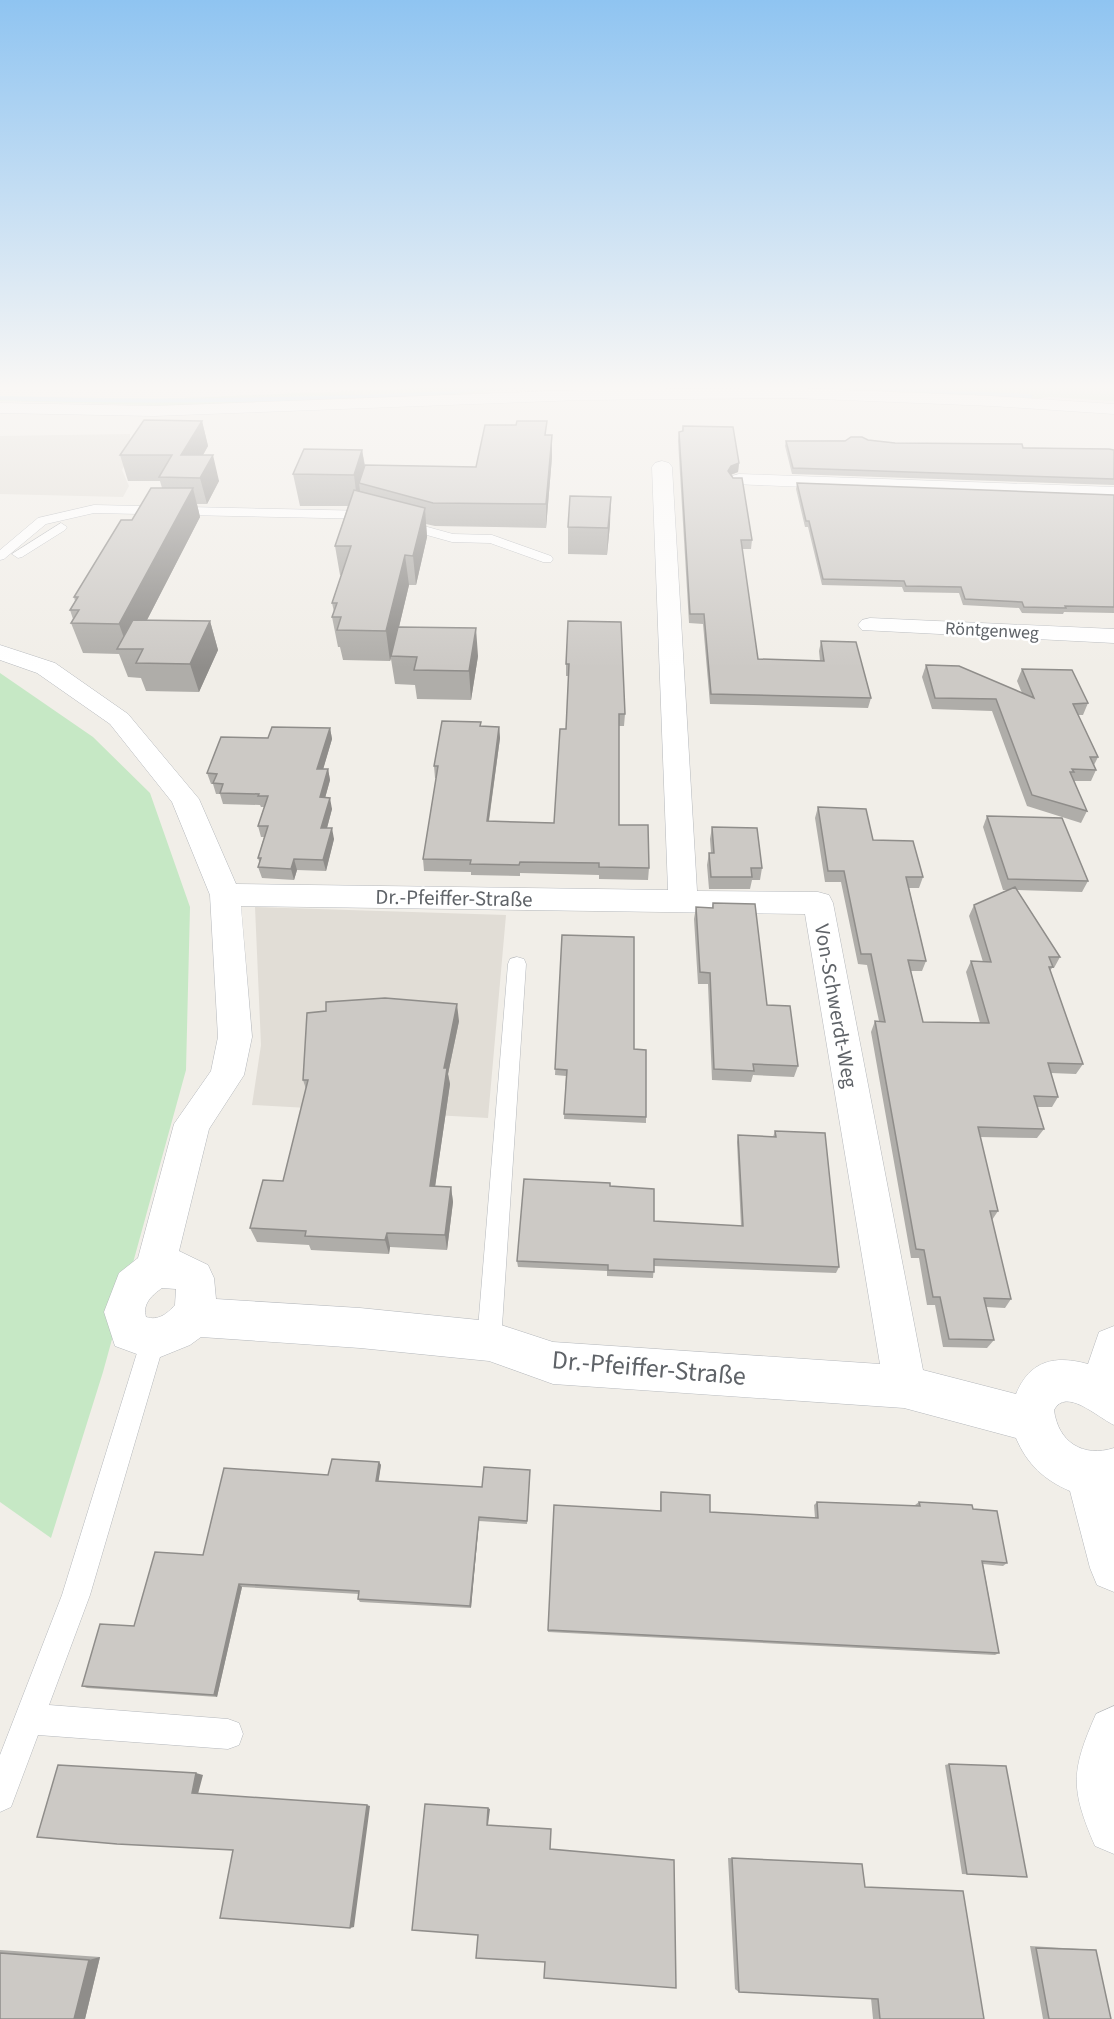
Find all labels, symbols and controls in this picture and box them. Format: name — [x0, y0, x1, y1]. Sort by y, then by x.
street label: Röntgenweg — [944, 616, 1040, 646]
street label: Dr.-Pfeiffer-Straße — [375, 882, 533, 914]
street label: Von-Schwerdt-Weg — [807, 922, 865, 1091]
street label: Dr.-Pfeiffer-Straße — [550, 1341, 748, 1395]

